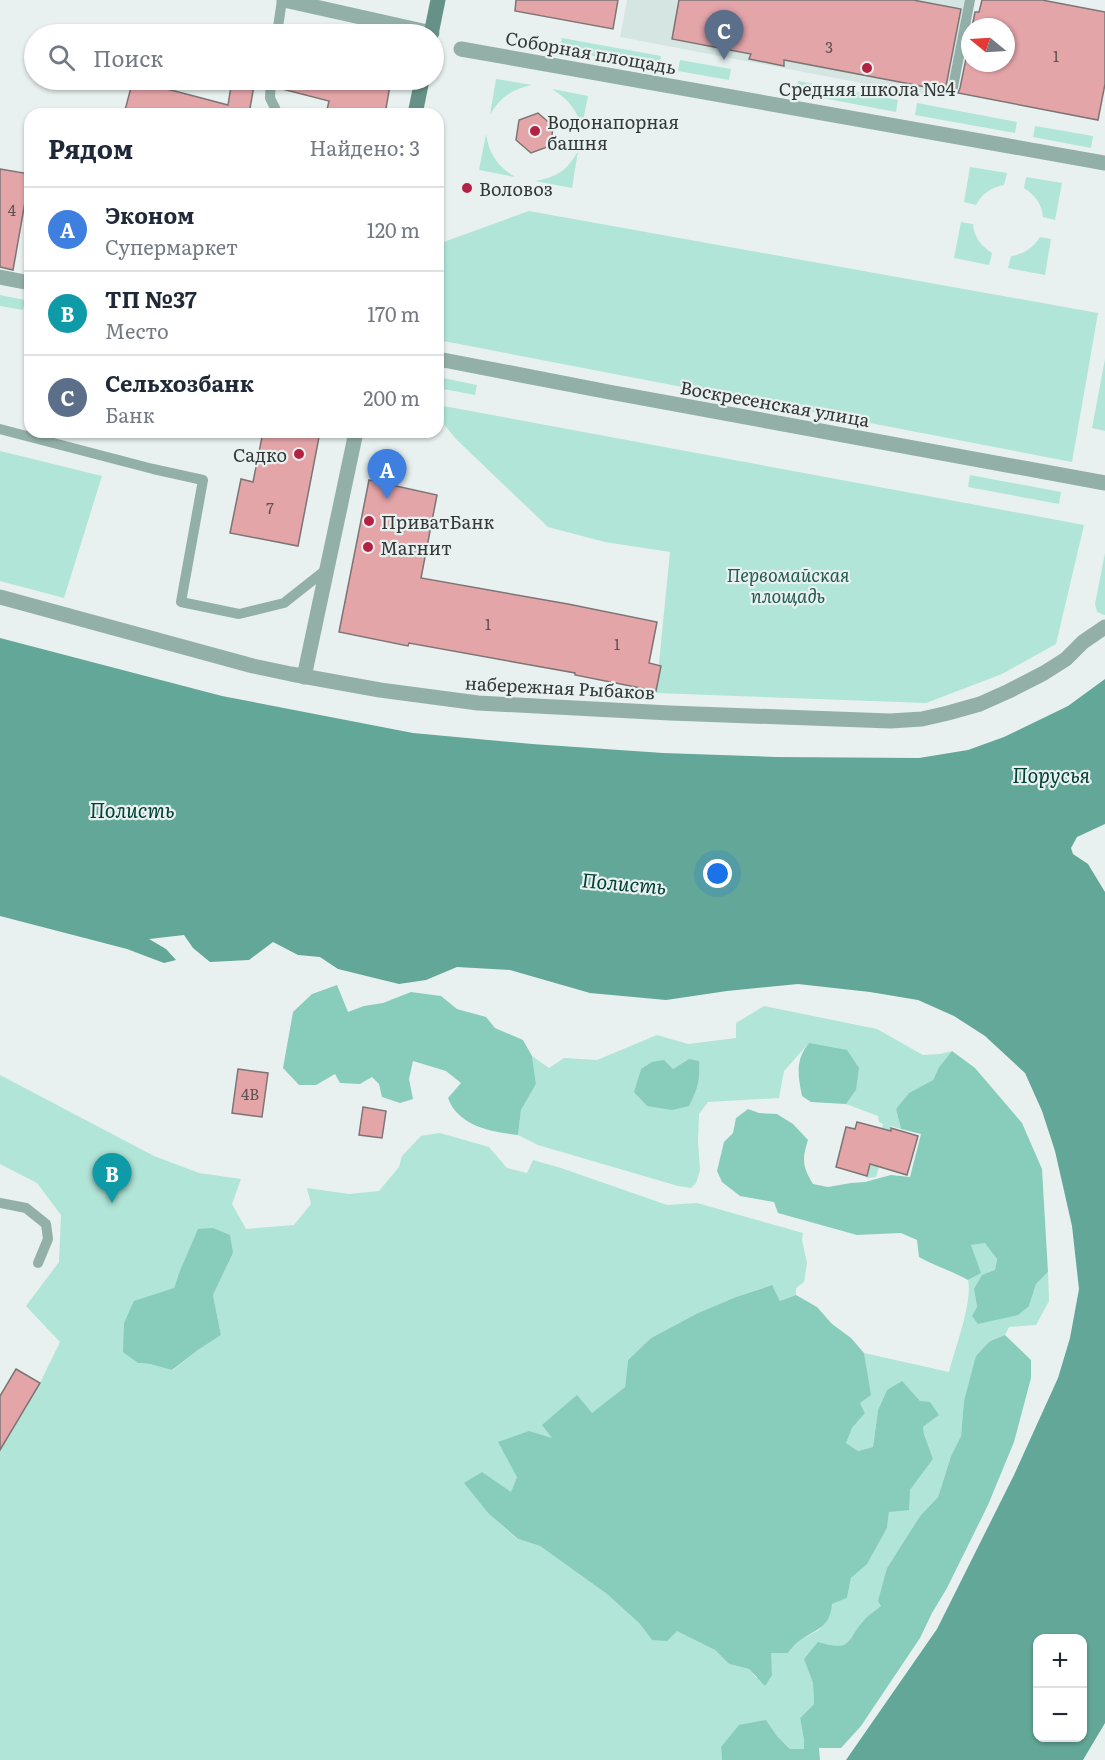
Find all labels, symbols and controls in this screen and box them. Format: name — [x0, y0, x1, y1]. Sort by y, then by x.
pin: C — [704, 10, 744, 60]
north arrow — [961, 18, 1015, 72]
search box — [24, 24, 444, 90]
street label: Соборная площадь — [503, 24, 679, 80]
house number: 3 — [825, 35, 833, 58]
icon: search — [45, 41, 78, 74]
text: Поиск — [93, 41, 163, 74]
house number: 1 — [1053, 44, 1059, 67]
marker: Средняя школа №4 — [860, 61, 874, 75]
place label: Средняя школа №4 — [779, 75, 955, 102]
place label: Водонапорная башня — [547, 108, 679, 156]
marker: Водонапорная башня — [528, 124, 542, 138]
text: Рядом — [48, 128, 133, 167]
text: Найдено: 3 — [310, 132, 420, 162]
place label: Воловоз — [479, 175, 553, 202]
marker: Воловоз — [460, 181, 474, 195]
house number: 4 — [8, 198, 16, 221]
text: Эконом — [105, 198, 194, 231]
text: A — [60, 214, 75, 244]
text: 120 m — [367, 214, 420, 244]
text: Супермаркет — [105, 231, 238, 261]
text: ТП №37 — [105, 282, 197, 315]
text: B — [61, 298, 74, 328]
text: 170 m — [367, 298, 420, 328]
text: Место — [105, 315, 169, 345]
text: Сельхозбанк — [105, 366, 254, 399]
street label: Воскресенская улица — [678, 373, 872, 433]
text: C — [60, 382, 75, 412]
text: 200 m — [363, 382, 420, 412]
text: Банк — [105, 399, 155, 429]
place label: Садко — [233, 441, 287, 468]
marker: Садко — [292, 447, 306, 461]
pin: A — [368, 450, 406, 499]
house number: 7 — [266, 496, 274, 519]
place label: ПриватБанк — [381, 508, 494, 535]
marker: ПриватБанк — [362, 514, 376, 528]
place label: Магнит — [380, 534, 452, 561]
marker: Магнит — [361, 540, 375, 554]
park label: Первомайская площадь — [727, 561, 850, 609]
house number: 1 — [485, 612, 491, 635]
house number: 1 — [614, 632, 620, 655]
street label: набережная Рыбаков — [464, 669, 656, 705]
water label: Порусья — [1012, 759, 1090, 789]
water label: Полисть — [90, 794, 174, 824]
your location — [703, 859, 732, 888]
water label: Полисть — [580, 863, 668, 901]
house number: 4В — [241, 1082, 259, 1105]
pin: B — [92, 1154, 132, 1203]
map controls — [1033, 1634, 1087, 1742]
button: + — [1033, 1634, 1087, 1688]
button: − — [1033, 1688, 1087, 1742]

